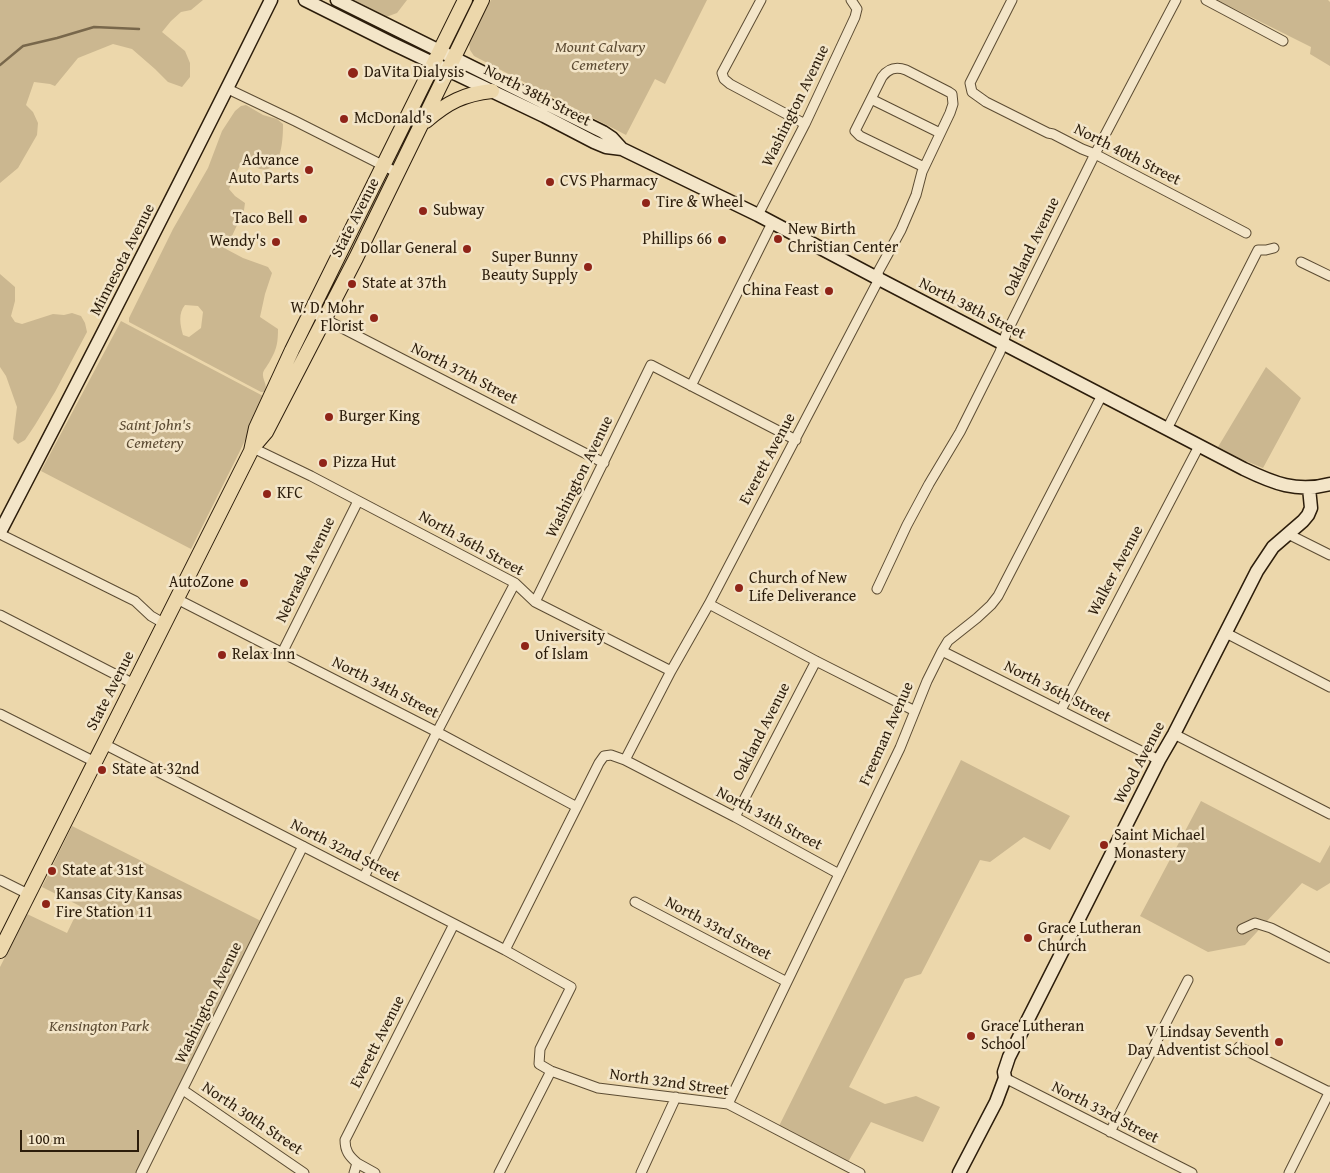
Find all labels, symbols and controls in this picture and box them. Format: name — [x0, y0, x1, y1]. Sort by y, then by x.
park label: Mount Calvary Cemetery — [555, 38, 645, 76]
street label: Washington Avenue — [758, 42, 834, 170]
street label: North 38th Street — [480, 61, 594, 131]
place label: DaVita Dialysis — [364, 63, 464, 83]
marker: DaVita Dialysis — [346, 66, 360, 80]
place label: McDonald's — [354, 109, 432, 129]
marker: McDonald's — [338, 113, 350, 125]
street label: North 40th Street — [1070, 120, 1184, 190]
place label: Advance Auto Parts — [229, 151, 299, 189]
marker: Advance Auto Parts — [303, 164, 315, 176]
place label: CVS Pharmacy — [560, 172, 658, 192]
street label: State Avenue — [328, 175, 384, 261]
marker: CVS Pharmacy — [544, 176, 556, 188]
place label: Tire & Wheel — [656, 193, 743, 213]
street label: Oakland Avenue — [1000, 194, 1064, 300]
marker: Tire & Wheel — [640, 197, 652, 209]
street label: Minnesota Avenue — [86, 201, 160, 319]
place label: Subway — [433, 201, 484, 221]
marker: Subway — [417, 205, 429, 217]
place label: Taco Bell — [233, 209, 293, 229]
marker: Taco Bell — [297, 213, 309, 225]
place label: New Birth Christian Center — [788, 220, 898, 258]
place label: Phillips 66 — [643, 230, 712, 250]
place label: Wendy's — [210, 232, 266, 252]
marker: New Birth Christian Center — [772, 233, 784, 245]
marker: Phillips 66 — [716, 234, 728, 246]
marker: Wendy's — [270, 236, 282, 248]
place label: Dollar General — [361, 239, 457, 259]
marker: Dollar General — [461, 243, 473, 255]
place label: Super Bunny Beauty Supply — [482, 248, 578, 286]
marker: Super Bunny Beauty Supply — [582, 261, 594, 273]
place label: State at 37th — [362, 274, 446, 294]
street label: North 38th Street — [915, 274, 1029, 344]
marker: State at 37th — [346, 278, 358, 290]
place label: China Feast — [743, 281, 819, 301]
marker: China Feast — [823, 285, 835, 297]
place label: W. D. Mohr Florist — [291, 299, 364, 337]
marker: W. D. Mohr Florist — [368, 312, 380, 324]
street label: North 37th Street — [407, 339, 521, 409]
place label: Burger King — [339, 407, 420, 427]
street label: Everett Avenue — [736, 410, 800, 508]
marker: Burger King — [323, 411, 335, 423]
street label: Washington Avenue — [542, 413, 618, 541]
park label: Saint John's Cemetery — [119, 416, 191, 454]
place label: Pizza Hut — [333, 453, 396, 473]
marker: Pizza Hut — [317, 457, 329, 469]
place label: KFC — [277, 484, 303, 504]
marker: KFC — [261, 488, 273, 500]
street label: North 36th Street — [415, 507, 527, 581]
street label: Nebraska Avenue — [272, 514, 340, 626]
street label: Walker Avenue — [1084, 523, 1148, 619]
place label: Church of New Life Deliverance — [749, 569, 856, 607]
place label: AutoZone — [169, 573, 234, 593]
marker: AutoZone — [238, 577, 250, 589]
marker: Church of New Life Deliverance — [733, 582, 745, 594]
place label: University of Islam — [535, 627, 605, 665]
marker: University of Islam — [519, 640, 531, 652]
place label: Relax Inn — [232, 645, 295, 665]
street label: State Avenue — [83, 648, 139, 734]
marker: Relax Inn — [216, 649, 228, 661]
street label: North 34th Street — [328, 653, 442, 723]
street label: North 36th Street — [1000, 657, 1114, 727]
street label: Freeman Avenue — [856, 679, 918, 789]
street label: Oakland Avenue — [729, 680, 795, 784]
street label: Wood Avenue — [1110, 719, 1170, 807]
place label: State at 32nd — [112, 760, 199, 780]
marker: State at 32nd — [96, 764, 108, 776]
street label: North 34th Street — [713, 783, 825, 855]
street label: North 32nd Street — [287, 815, 403, 887]
place label: Saint Michael Monastery — [1114, 826, 1205, 864]
marker: Saint Michael Monastery — [1098, 839, 1110, 851]
place label: State at 31st — [62, 861, 144, 881]
marker: State at 31st — [46, 865, 58, 877]
place label: Kansas City Kansas Fire Station 11 — [56, 885, 182, 923]
street label: North 33rd Street — [662, 893, 774, 965]
marker: Kansas City Kansas Fire Station 11 — [40, 898, 52, 910]
place label: Grace Lutheran Church — [1038, 919, 1141, 957]
marker: Grace Lutheran Church — [1022, 932, 1034, 944]
street label: Washington Avenue — [171, 939, 247, 1067]
street label: Everett Avenue — [347, 993, 409, 1091]
park label: Kensington Park — [49, 1017, 149, 1037]
place label: Grace Lutheran School — [981, 1017, 1084, 1055]
place label: V Lindsay Seventh Day Adventist School — [1128, 1023, 1269, 1061]
marker: Grace Lutheran School — [965, 1030, 977, 1042]
marker: V Lindsay Seventh Day Adventist School — [1273, 1036, 1285, 1048]
street label: North 32nd Street — [608, 1065, 730, 1101]
street label: North 30th Street — [198, 1078, 306, 1160]
street label: North 33rd Street — [1048, 1078, 1162, 1148]
scale bar — [22, 1120, 141, 1152]
text: 100 m — [28, 1128, 65, 1149]

